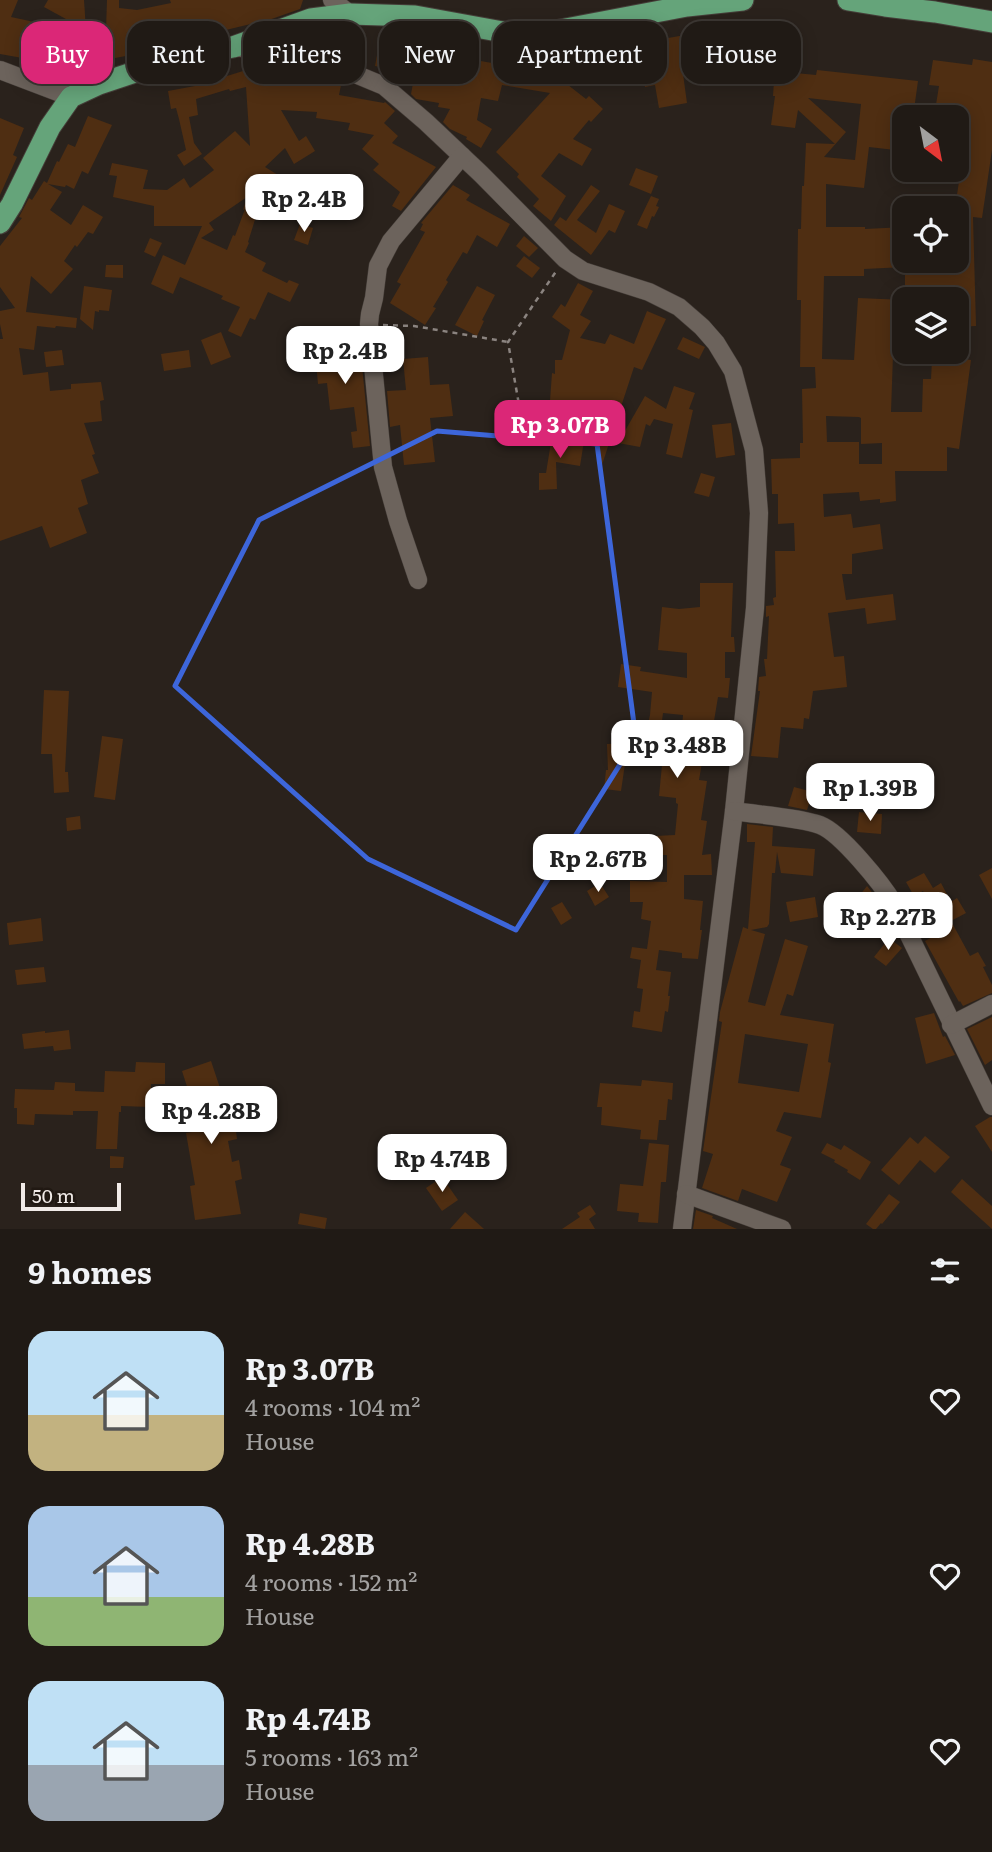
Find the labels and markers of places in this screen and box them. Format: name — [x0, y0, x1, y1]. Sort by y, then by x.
pin: Rp 2.4B — [239, 174, 369, 234]
pin: Rp 2.4B — [280, 326, 410, 386]
pin: Rp 3.07B — [488, 400, 632, 460]
pin: Rp 3.48B — [605, 720, 749, 780]
pin: Rp 1.39B — [798, 764, 942, 823]
pin: Rp 2.67B — [526, 834, 670, 894]
pin: Rp 2.27B — [816, 892, 960, 952]
pin: Rp 4.28B — [139, 1086, 283, 1146]
pin: Rp 4.74B — [370, 1134, 514, 1194]

